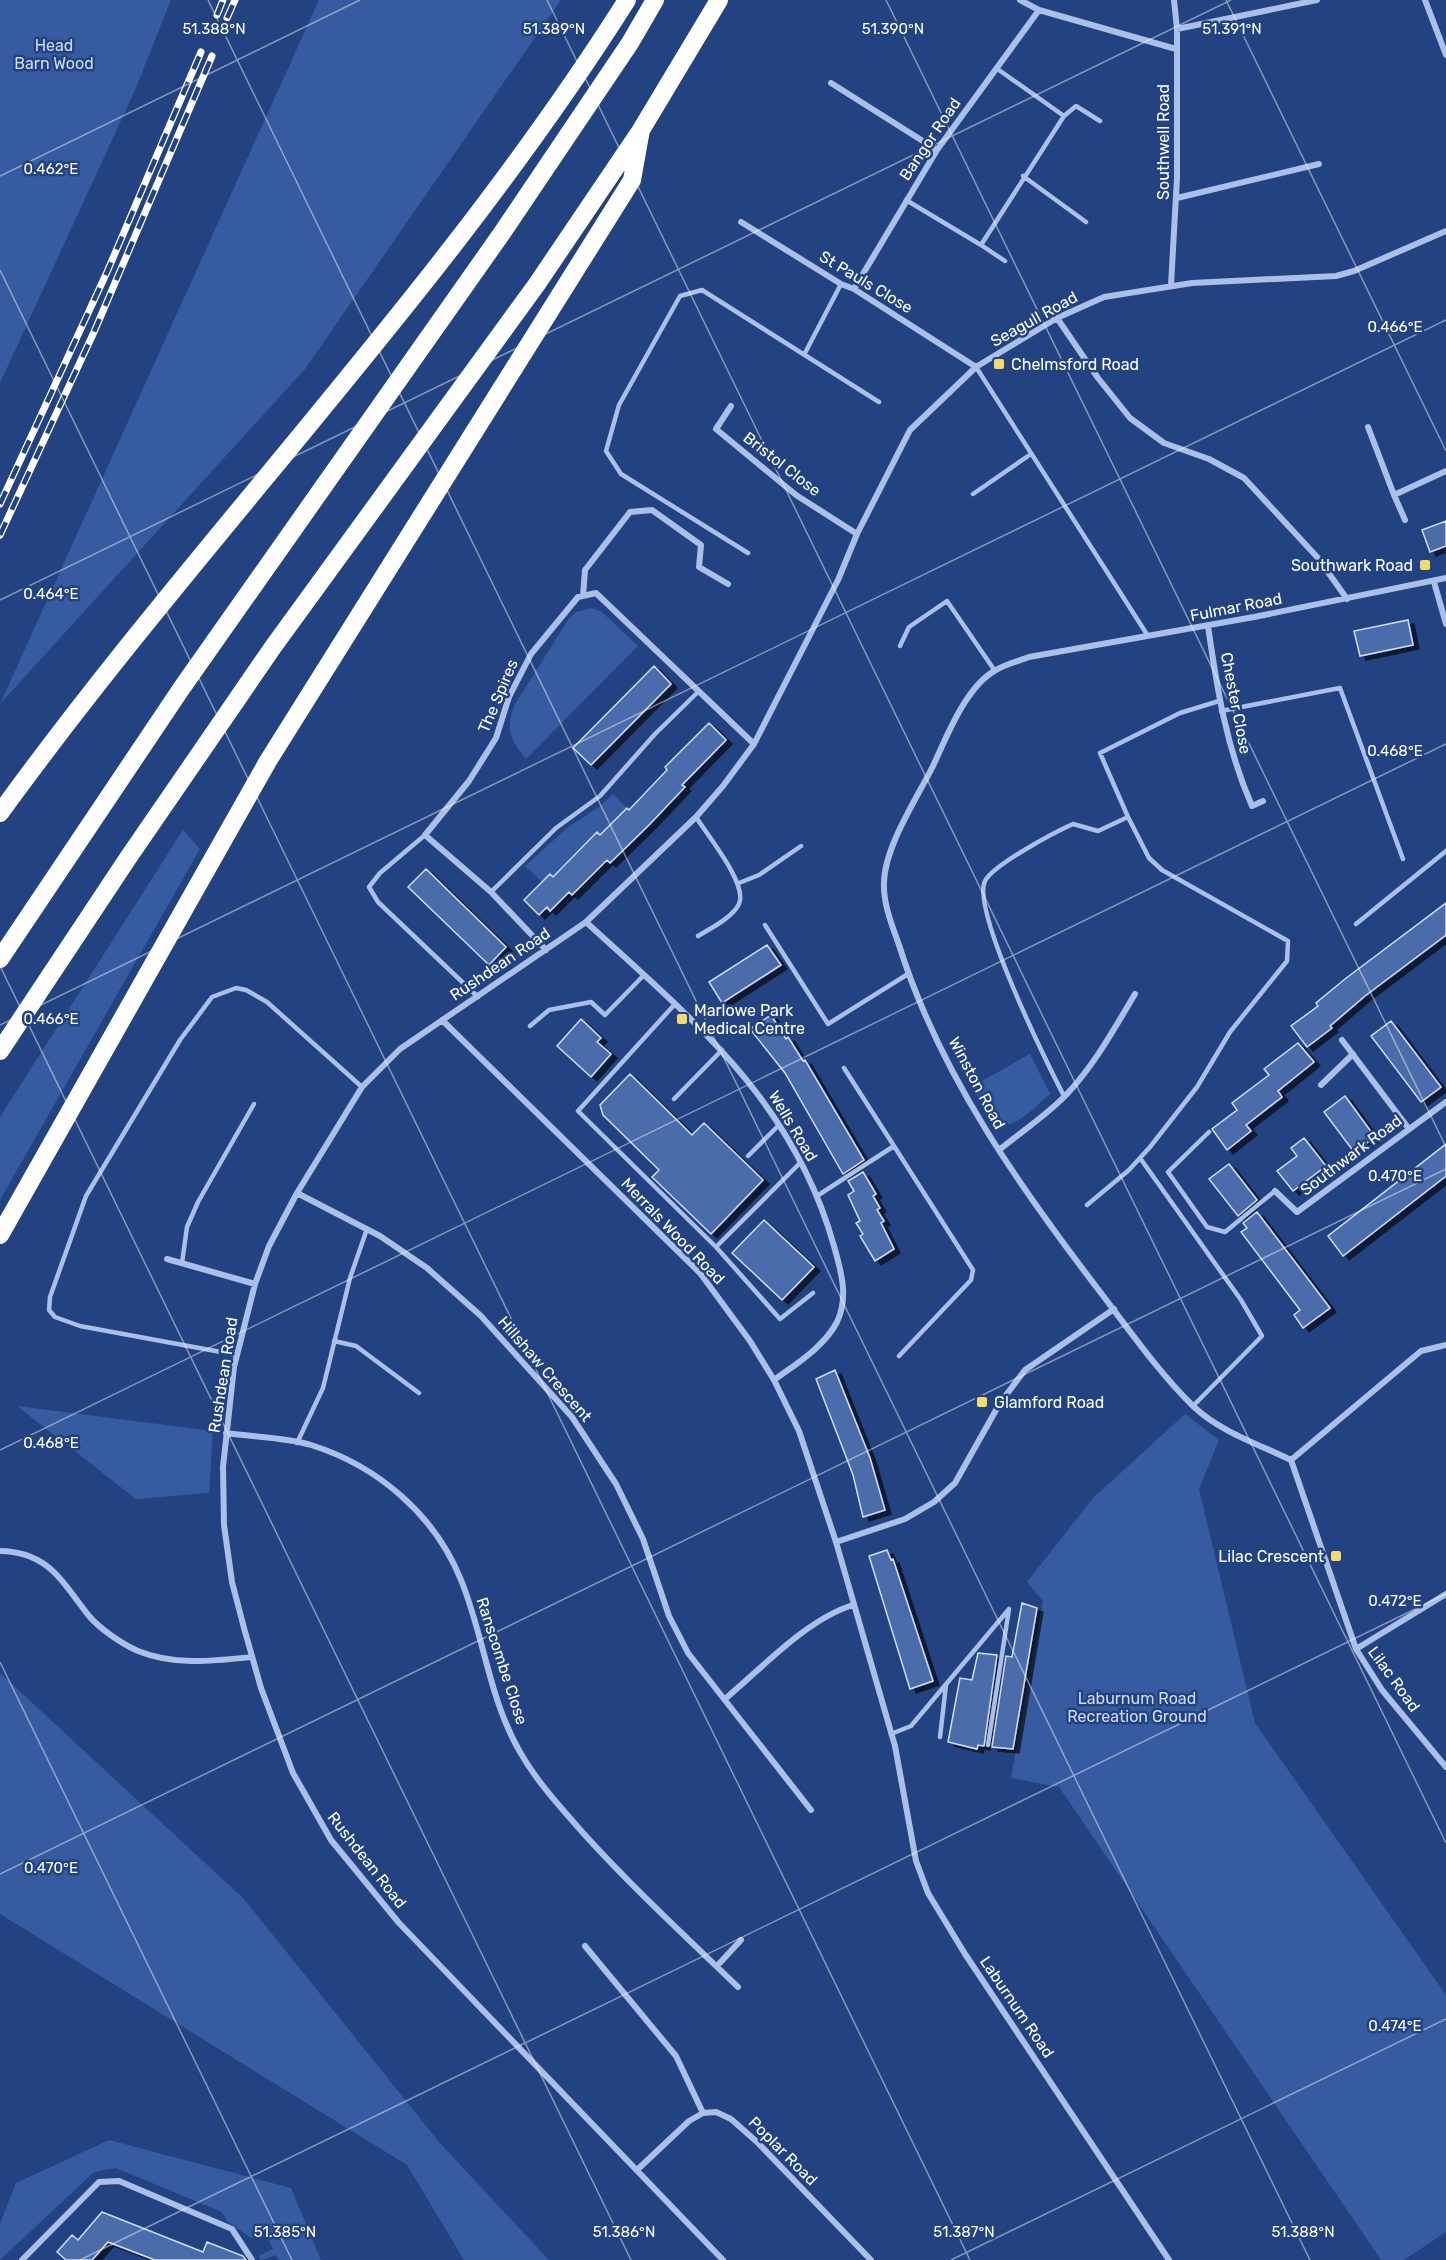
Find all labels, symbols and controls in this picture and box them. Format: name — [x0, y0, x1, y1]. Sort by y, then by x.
text: 51.388°N — [182, 20, 246, 38]
text: 51.389°N — [523, 20, 585, 38]
text: 51.390°N — [862, 20, 924, 38]
text: 51.391°N — [1202, 20, 1262, 38]
park label: Head Barn Wood — [14, 36, 94, 73]
street label: Southwell Road — [1154, 84, 1173, 200]
street label: Bangor Road — [895, 94, 965, 184]
text: 0.462°E — [24, 160, 78, 178]
street label: St Pauls Close — [816, 247, 916, 317]
street label: Seagull Road — [987, 287, 1081, 351]
text: 0.466°E — [1367, 318, 1423, 336]
place label: Chelmsford Road — [1011, 355, 1139, 374]
marker: Chelmsford Road — [992, 357, 1006, 371]
street label: Bristol Close — [740, 428, 824, 500]
place label: Southwark Road — [1291, 556, 1413, 575]
marker: Southwark Road — [1418, 558, 1432, 572]
text: 0.464°E — [23, 585, 79, 603]
street label: Fulmar Road — [1188, 589, 1284, 625]
street label: Chester Close — [1217, 651, 1255, 756]
street label: The Spires — [474, 656, 522, 736]
text: 0.468°E — [1367, 742, 1423, 760]
street label: Rushdean Road — [446, 923, 554, 1005]
place label: Marlowe Park Medical Centre — [694, 1001, 805, 1038]
text: 0.466°E — [23, 1010, 79, 1028]
marker: Marlowe Park Medical Centre — [675, 1012, 689, 1026]
street label: Winston Road — [945, 1034, 1009, 1132]
street label: Wells Road — [764, 1087, 822, 1165]
street label: Southwark Road — [1297, 1111, 1405, 1199]
text: 0.470°E — [1368, 1167, 1422, 1185]
street label: Merrals Wood Road — [617, 1174, 729, 1288]
street label: Hillshaw Crescent — [494, 1312, 596, 1426]
street label: Rushdean Road — [204, 1316, 242, 1434]
place label: Glamford Road — [994, 1393, 1104, 1412]
marker: Glamford Road — [975, 1395, 989, 1409]
text: 0.468°E — [23, 1434, 79, 1452]
place label: Lilac Crescent — [1218, 1547, 1324, 1566]
marker: Lilac Crescent — [1329, 1549, 1343, 1563]
text: 0.472°E — [1368, 1592, 1422, 1610]
street label: Ranscombe Close — [472, 1595, 532, 1727]
street label: Lilac Road — [1364, 1643, 1424, 1715]
park label: Laburnum Road Recreation Ground — [1067, 1689, 1207, 1726]
street label: Rushdean Road — [324, 1808, 410, 1912]
text: 0.470°E — [24, 1859, 78, 1877]
street label: Laburnum Road — [976, 1953, 1058, 2061]
text: 0.474°E — [1368, 2017, 1422, 2035]
street label: Poplar Road — [745, 2113, 821, 2189]
text: 51.385°N — [254, 2223, 316, 2241]
text: 51.386°N — [593, 2223, 655, 2241]
text: 51.387°N — [933, 2223, 995, 2241]
text: 51.388°N — [1271, 2223, 1335, 2241]

